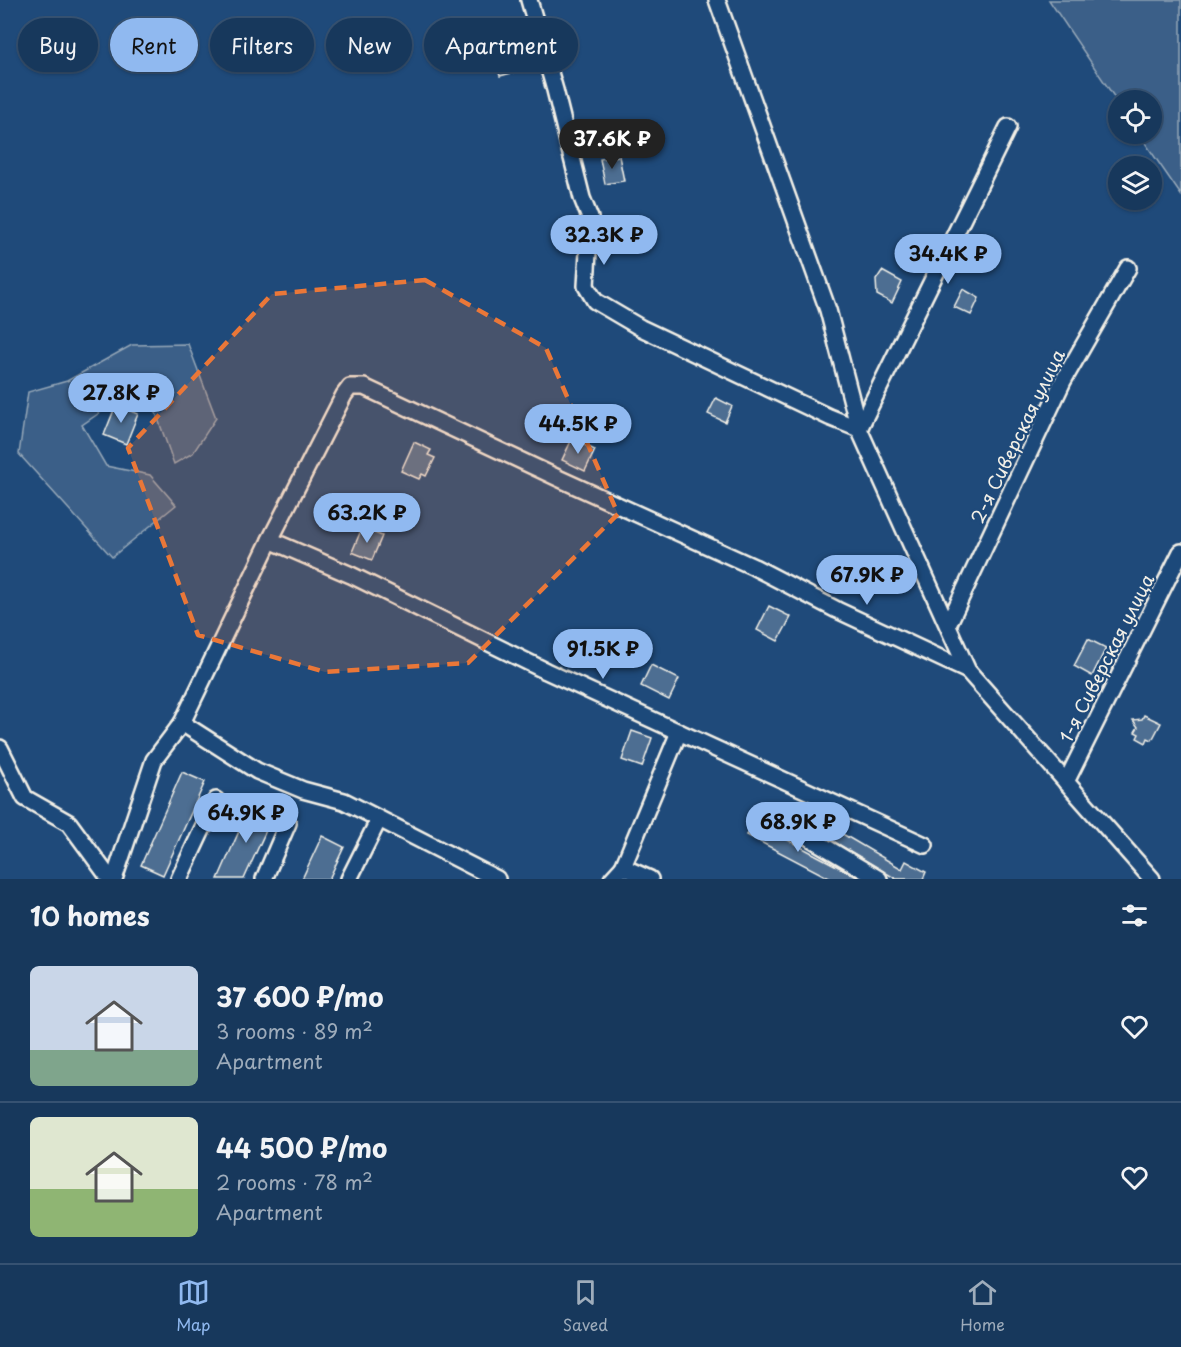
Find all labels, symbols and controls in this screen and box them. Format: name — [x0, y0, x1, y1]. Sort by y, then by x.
chip: Buy — [18, 18, 98, 72]
chip: Rent — [110, 18, 198, 72]
chip: Filters — [210, 18, 314, 72]
chip: New — [326, 18, 412, 72]
chip: Apartment — [424, 18, 578, 72]
map controls — [1108, 90, 1162, 210]
button: locate — [1108, 90, 1162, 144]
pin: 37.6K ₽ — [557, 119, 667, 170]
text: 37.6K ₽ — [573, 123, 651, 153]
button: layers — [1108, 156, 1162, 210]
pin: 32.3K ₽ — [549, 215, 659, 266]
text: 32.3K ₽ — [565, 219, 643, 249]
pin: 34.4K ₽ — [893, 234, 1003, 285]
text: 34.4K ₽ — [909, 238, 988, 268]
street label: 2-я Сиверская улица — [963, 344, 1071, 528]
pin: 27.8K ₽ — [66, 373, 176, 424]
text: 27.8K ₽ — [82, 377, 160, 407]
pin: 44.5K ₽ — [523, 404, 633, 455]
text: 44.5K ₽ — [538, 408, 618, 438]
pin: 63.2K ₽ — [312, 493, 422, 544]
text: 63.2K ₽ — [327, 497, 407, 527]
pin: 67.9K ₽ — [812, 555, 922, 606]
text: 67.9K ₽ — [830, 559, 904, 589]
street label: 1-я Сиверская улица — [1052, 568, 1161, 747]
pin: 91.5K ₽ — [548, 629, 658, 680]
text: 91.5K ₽ — [567, 633, 639, 663]
pin: 64.9K ₽ — [191, 793, 301, 844]
text: 64.9K ₽ — [207, 797, 285, 827]
pin: 68.9K ₽ — [743, 802, 853, 853]
text: 68.9K ₽ — [760, 806, 836, 836]
text: 10 homes — [30, 896, 150, 935]
icon: filters — [1118, 899, 1151, 932]
text: 37 600 ₽/mo — [216, 977, 383, 1016]
icon: home — [78, 990, 150, 1062]
icon: heart — [1118, 1010, 1151, 1043]
text: 3 rooms · 89 m² — [216, 1016, 373, 1046]
text: Apartment — [216, 1046, 323, 1076]
text: 44 500 ₽/mo — [216, 1128, 387, 1167]
icon: home — [78, 1141, 150, 1213]
icon: heart — [1118, 1161, 1151, 1194]
text: 2 rooms · 78 m² — [216, 1167, 373, 1197]
text: Apartment — [216, 1197, 323, 1227]
tab: Map — [176, 1276, 210, 1336]
tab: Saved — [563, 1276, 608, 1336]
tab: Home — [960, 1276, 1005, 1336]

